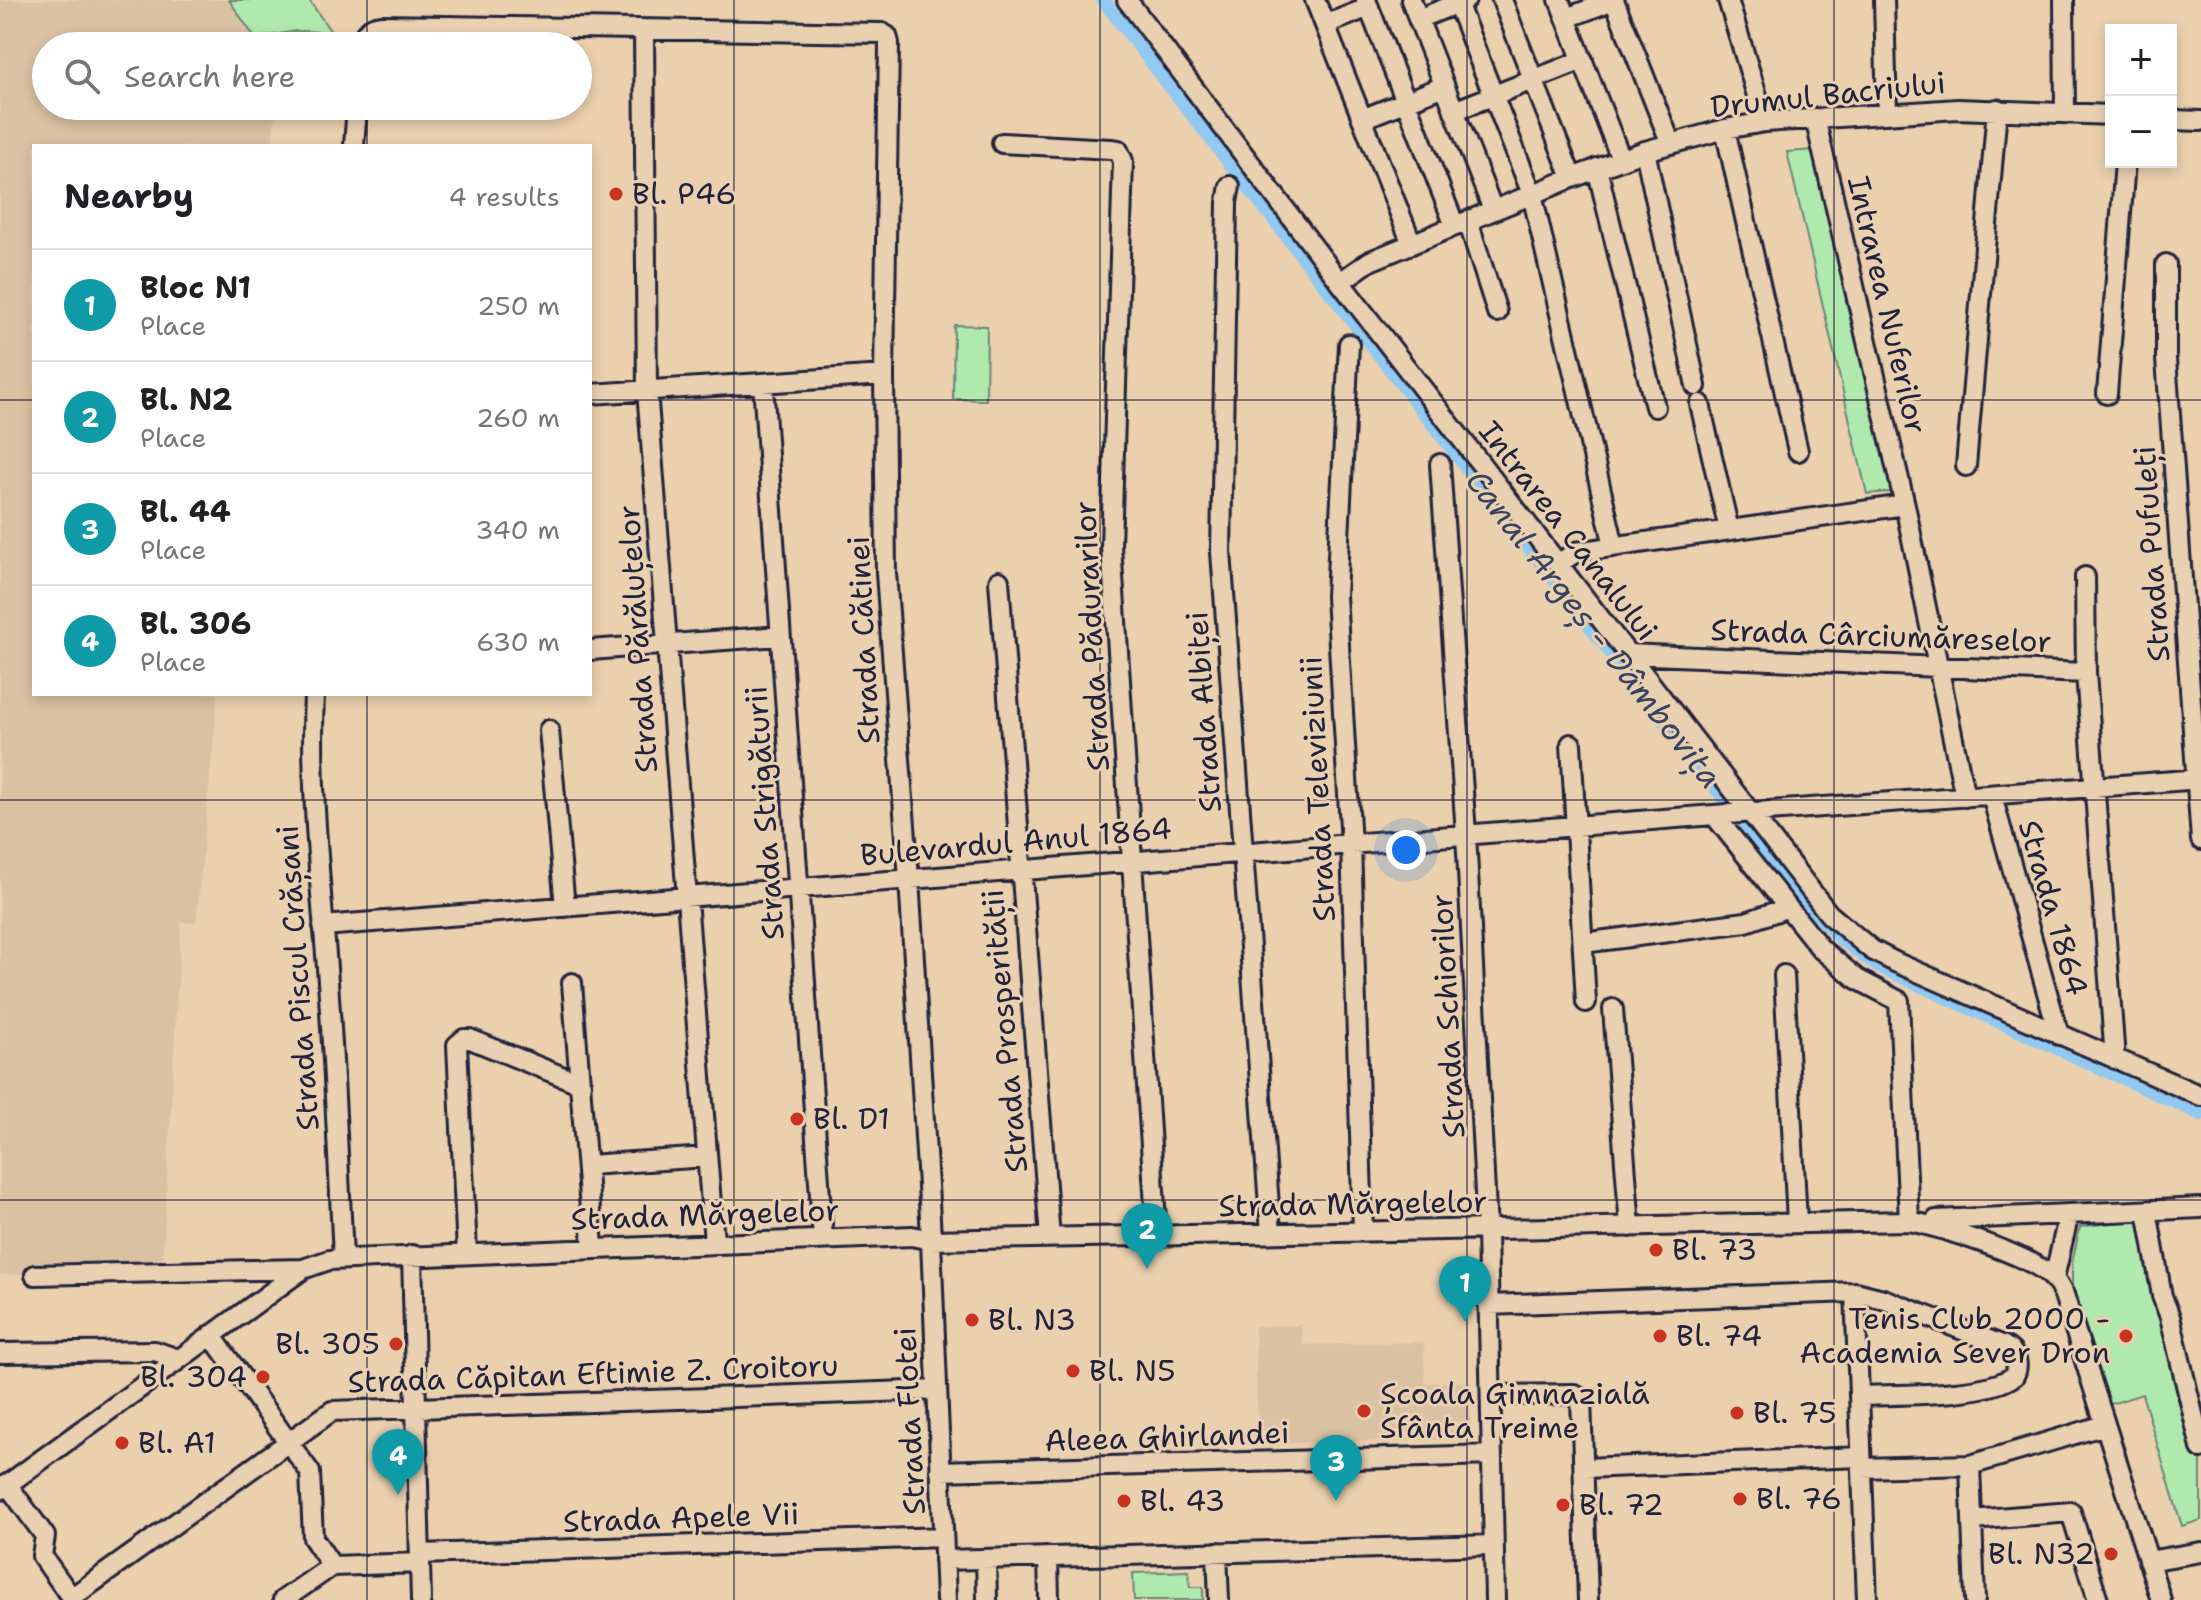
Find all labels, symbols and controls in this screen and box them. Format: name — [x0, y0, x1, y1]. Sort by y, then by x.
map controls — [2105, 24, 2177, 168]
button: + — [2105, 24, 2177, 96]
search box — [32, 32, 592, 120]
icon: search — [60, 54, 104, 98]
text: Search here — [124, 56, 295, 97]
street label: Drumul Bacriului — [1708, 62, 1947, 127]
button: − — [2105, 96, 2177, 168]
street label: Intrarea Nuferilor — [1838, 172, 1937, 438]
text: Nearby — [64, 173, 194, 219]
place label: Bl. P46 — [632, 173, 736, 214]
text: 4 results — [448, 179, 560, 214]
marker: Bl. P46 — [607, 185, 625, 203]
text: Bloc N1 — [140, 267, 251, 308]
text: 1 — [84, 288, 96, 323]
text: 250 m — [477, 288, 560, 323]
text: Place — [140, 308, 206, 343]
text: Bl. N2 — [140, 379, 233, 420]
text: 2 — [81, 400, 99, 435]
text: 260 m — [476, 400, 560, 435]
street label: Intrarea Canalului — [1470, 412, 1667, 649]
text: Place — [140, 420, 206, 455]
street label: Strada Pufuleți — [2123, 445, 2180, 663]
water label: Canal Argeș - Dâmbovița — [1456, 461, 1732, 797]
text: Bl. 44 — [140, 491, 231, 532]
street label: Strada Pădurarilor — [1064, 500, 1119, 772]
street label: Strada Părăluțelor — [608, 504, 667, 774]
text: 3 — [81, 512, 99, 547]
text: 340 m — [475, 512, 560, 547]
text: Place — [140, 532, 206, 567]
street label: Strada Cătinei — [838, 535, 889, 745]
text: Bl. 306 — [140, 603, 252, 644]
street label: Strada Cârciumăreselor — [1710, 609, 2052, 662]
street label: Strada Albiței — [1176, 610, 1231, 814]
text: 4 — [81, 624, 99, 659]
text: 630 m — [476, 624, 560, 659]
text: Place — [140, 644, 206, 679]
street label: Strada Televiziunii — [1290, 655, 1345, 923]
street label: Strada Strigăturii — [735, 685, 794, 942]
street label: Bulevardul Anul 1864 — [859, 807, 1173, 876]
street label: Strada 1864 — [2009, 815, 2098, 1000]
street label: Strada Piscul Crășani — [266, 824, 329, 1132]
your location — [1386, 830, 1426, 870]
street label: Strada Prosperității — [972, 888, 1037, 1174]
street label: Strada Schiorilor — [1421, 893, 1474, 1139]
place label: Bl. D1 — [813, 1098, 890, 1139]
marker: Bl. D1 — [788, 1110, 806, 1128]
street label: Strada Mărgelelor — [1218, 1181, 1488, 1226]
street label: Strada Mărgelelor — [570, 1189, 840, 1240]
pin: 2 — [1121, 1203, 1173, 1269]
place label: Bl. 73 — [1672, 1229, 1757, 1270]
marker: Bl. 73 — [1647, 1241, 1665, 1259]
pin: 1 — [1439, 1256, 1491, 1322]
place label: Tenis Club 2000 - Academia Sever Dron — [1799, 1298, 2110, 1373]
place label: Bl. N3 — [988, 1299, 1076, 1340]
marker: Bl. N3 — [963, 1311, 981, 1329]
place label: Bl. 74 — [1676, 1315, 1762, 1356]
place label: Bl. 305 — [275, 1323, 380, 1364]
street label: Strada Flotei — [884, 1326, 935, 1516]
marker: Bl. 74 — [1651, 1327, 1669, 1345]
marker: Tenis Club 2000 - Academia Sever Dron — [2117, 1327, 2135, 1345]
marker: Bl. 305 — [387, 1335, 405, 1353]
street label: Strada Căpitan Eftimie Z. Croitoru — [347, 1344, 839, 1403]
place label: Bl. N5 — [1089, 1350, 1176, 1391]
place label: Bl. 304 — [140, 1356, 247, 1397]
marker: Bl. N5 — [1064, 1362, 1082, 1380]
marker: Bl. 304 — [254, 1368, 272, 1386]
place label: Școala Gimnazială Sfânta Treime — [1380, 1373, 1650, 1448]
place label: Bl. 75 — [1753, 1392, 1837, 1433]
marker: Școala Gimnazială Sfânta Treime — [1355, 1402, 1373, 1420]
marker: Bl. 75 — [1728, 1404, 1746, 1422]
street label: Aleea Ghirlandei — [1044, 1412, 1290, 1461]
place label: Bl. A1 — [138, 1422, 216, 1463]
pin: 4 — [372, 1429, 424, 1495]
marker: Bl. A1 — [113, 1434, 131, 1452]
pin: 3 — [1310, 1435, 1362, 1501]
place label: Bl. 76 — [1756, 1478, 1842, 1519]
place label: Bl. 43 — [1140, 1480, 1225, 1521]
place label: Bl. 72 — [1579, 1484, 1664, 1525]
marker: Bl. 76 — [1731, 1490, 1749, 1508]
marker: Bl. 43 — [1115, 1492, 1133, 1510]
street label: Strada Apele Vii — [562, 1493, 800, 1542]
marker: Bl. 72 — [1554, 1496, 1572, 1514]
place label: Bl. N32 — [1988, 1533, 2095, 1574]
marker: Bl. N32 — [2102, 1545, 2120, 1563]

